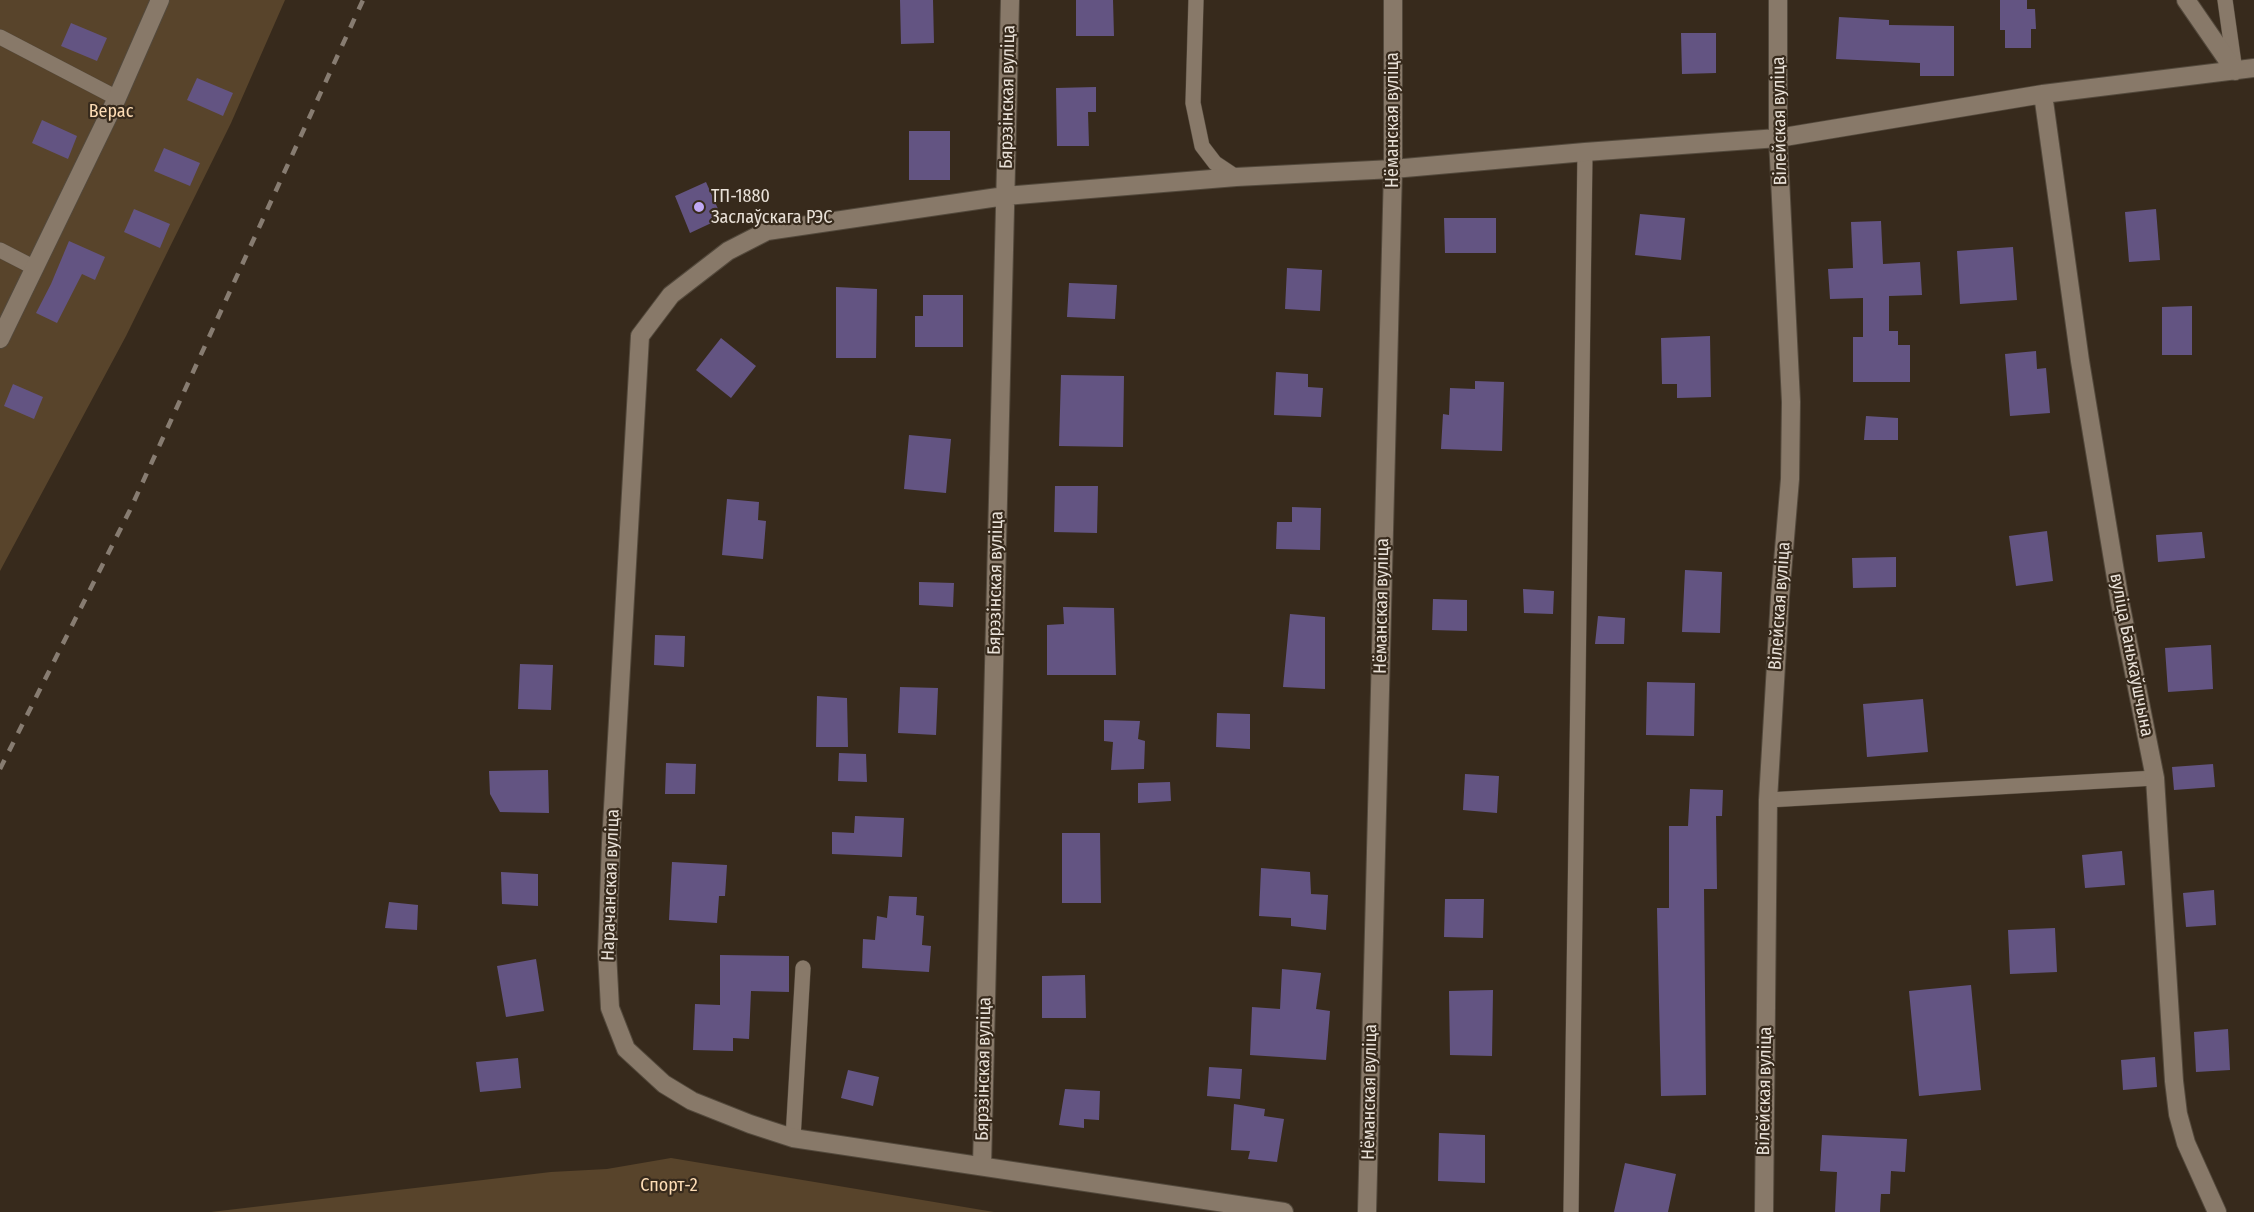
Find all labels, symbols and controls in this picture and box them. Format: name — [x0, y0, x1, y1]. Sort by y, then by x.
street label: Бярэзінская вуліца — [996, 25, 1020, 169]
street label: Нёманская вуліца — [1382, 52, 1404, 188]
street label: Вілейская вуліца — [1768, 56, 1792, 186]
park label: Верас — [89, 101, 133, 123]
place label: ТП-1880 Заслаўскага РЭС — [711, 186, 832, 228]
marker: ТП-1880 Заслаўскага РЭС — [692, 200, 706, 214]
street label: Бярэзінская вуліца — [984, 511, 1008, 655]
street label: Нёманская вуліца — [1370, 538, 1394, 674]
street label: Вілейская вуліца — [1765, 541, 1795, 671]
street label: вуліца Банькаўшчына — [2105, 571, 2157, 739]
street label: Нарачанская вуліца — [598, 809, 624, 961]
street label: Бярэзінская вуліца — [972, 997, 996, 1141]
street label: Нёманская вуліца — [1358, 1024, 1382, 1160]
street label: Вілейская вуліца — [1753, 1026, 1777, 1156]
park label: Спорт-2 — [640, 1175, 698, 1197]

